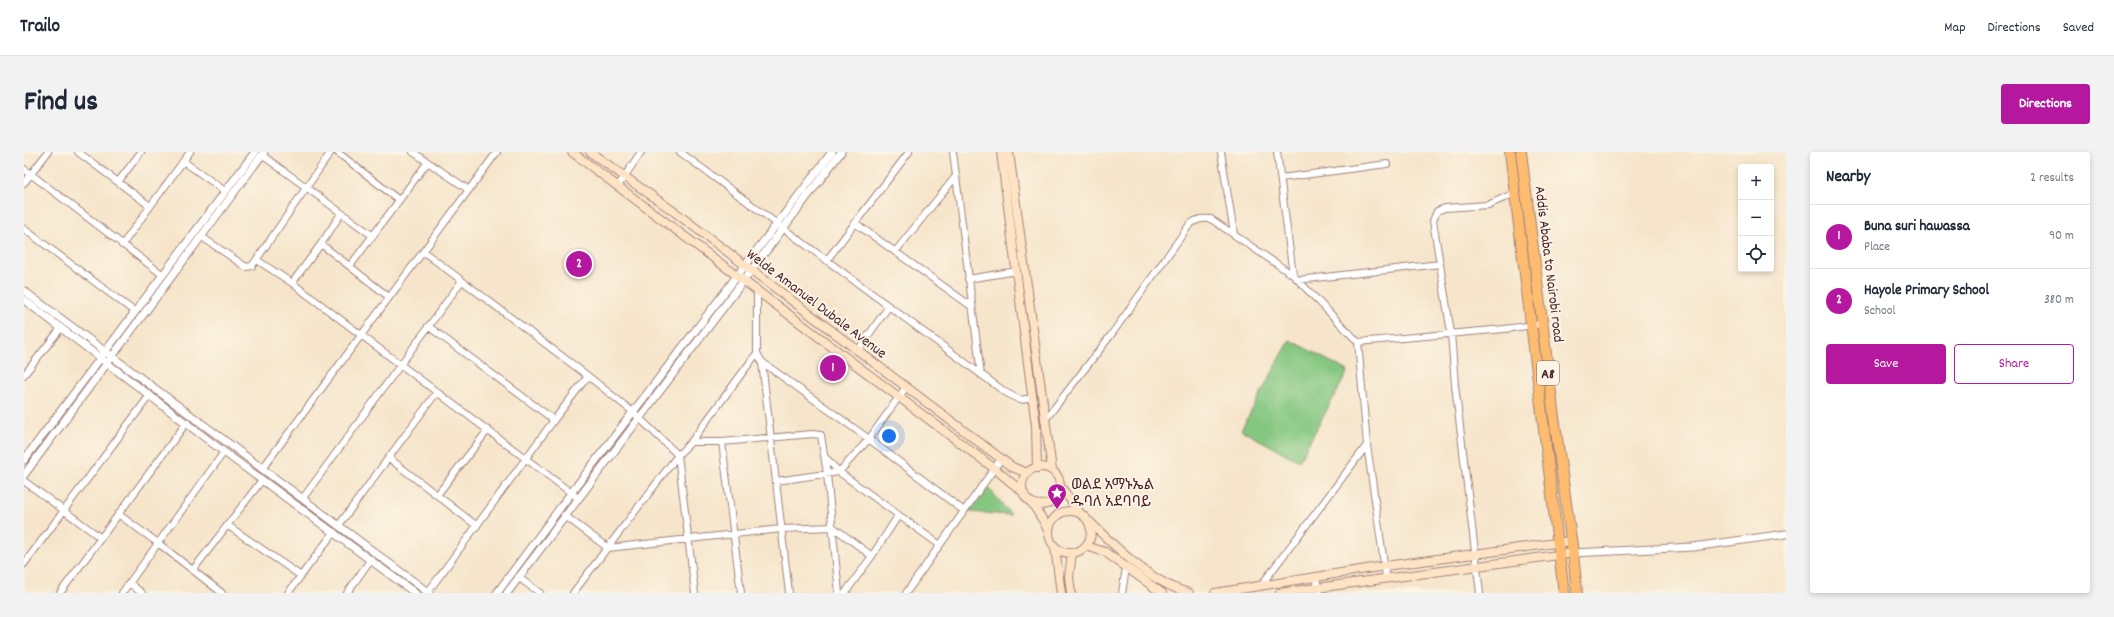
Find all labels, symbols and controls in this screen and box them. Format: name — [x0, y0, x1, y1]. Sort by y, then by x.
text: Trailo — [20, 14, 60, 41]
text: Map — [1944, 18, 1966, 38]
text: Directions — [1988, 18, 2041, 38]
text: Saved — [2063, 18, 2094, 38]
text: Find us — [24, 84, 98, 124]
button: Directions — [2001, 84, 2090, 124]
map controls — [1738, 164, 1774, 272]
button: + — [1738, 164, 1774, 200]
text: Nearby — [1826, 166, 1870, 190]
text: 2 results — [2030, 169, 2074, 188]
street label: Addis Ababa to Nairobi road — [1527, 185, 1569, 344]
button: − — [1738, 200, 1774, 236]
text: Buna suri hawassa — [1864, 216, 1970, 238]
text: 1 — [1838, 227, 1840, 246]
text: 90 m — [2049, 227, 2074, 246]
button: locate — [1738, 236, 1774, 272]
text: Place — [1864, 238, 1890, 257]
street label: Welde Amanuel Dubale Avenue — [741, 244, 891, 365]
pin: 2 — [566, 249, 592, 279]
text: Hayole Primary School — [1864, 280, 1989, 302]
text: 2 — [1836, 291, 1842, 310]
text: 380 m — [2044, 291, 2074, 310]
text: School — [1864, 302, 1896, 321]
button: Save — [1826, 344, 1946, 384]
button: Share — [1954, 344, 2074, 384]
pin: 1 — [820, 353, 846, 383]
road number: A8 — [1537, 361, 1559, 385]
your location — [879, 426, 899, 446]
place label: ወልደ አማኑኤል ዱባለ አደባባይ — [1071, 475, 1154, 514]
place icon: ወልደ አማኑኤል ዱባለ አደባባይ — [1046, 482, 1068, 510]

